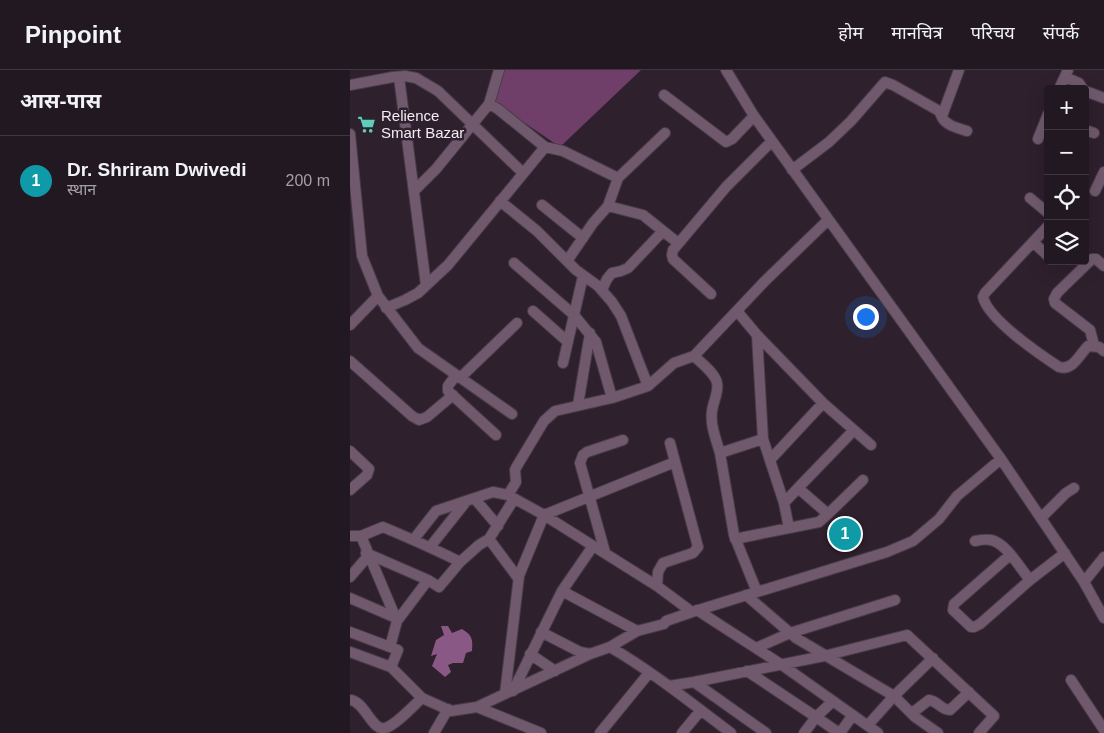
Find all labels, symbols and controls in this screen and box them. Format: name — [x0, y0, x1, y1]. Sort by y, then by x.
text: Pinpoint — [25, 21, 121, 48]
text: होम — [838, 23, 863, 43]
text: मानचित्र — [891, 23, 943, 43]
text: परिचय — [971, 23, 1015, 43]
text: संपर्क — [1043, 23, 1079, 43]
map controls — [1044, 85, 1089, 265]
button: + — [1044, 85, 1089, 130]
text: आस-पास — [20, 89, 101, 112]
place label: Relience Smart Bazar — [381, 107, 464, 141]
supermarket icon: Relience Smart Bazar — [357, 114, 377, 134]
button: − — [1044, 130, 1089, 175]
text: Dr. Shriram Dwivedi — [67, 159, 247, 180]
text: 1 — [32, 172, 40, 189]
text: 200 m — [286, 172, 330, 189]
button: locate — [1044, 175, 1089, 220]
text: स्थान — [67, 181, 96, 198]
button: layers — [1044, 220, 1089, 265]
your location — [853, 304, 879, 330]
pin: 1 — [829, 515, 861, 553]

